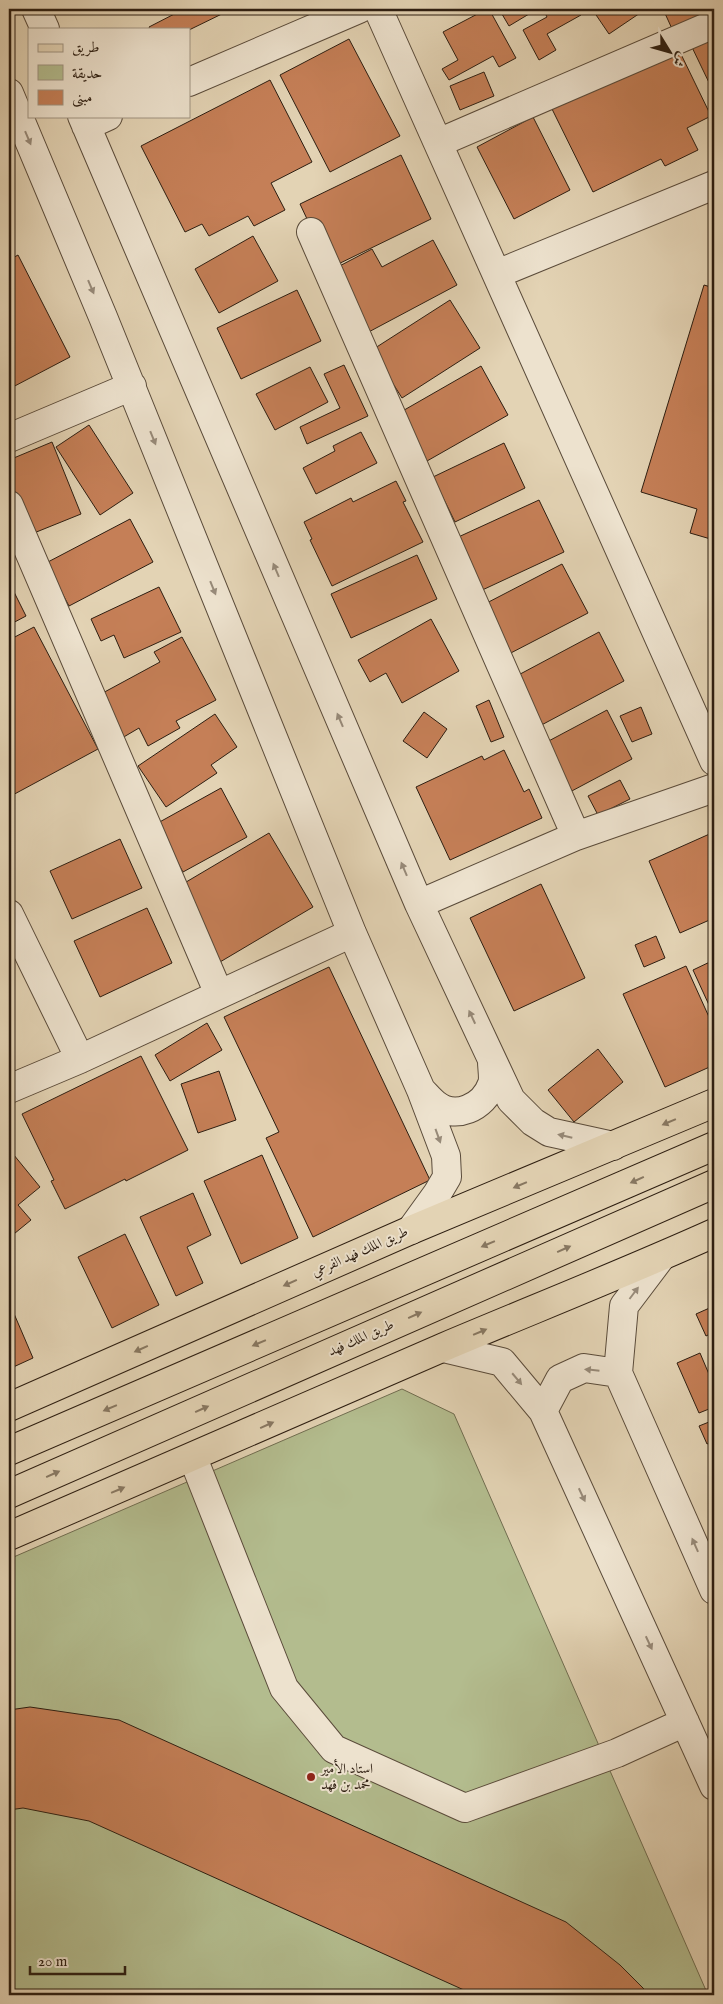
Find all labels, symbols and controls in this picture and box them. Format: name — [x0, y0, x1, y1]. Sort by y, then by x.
legend — [28, 28, 190, 118]
north arrow — [646, 28, 696, 78]
text: طريق — [72, 38, 99, 57]
text: ش — [668, 48, 691, 70]
text: حديقة — [72, 64, 102, 83]
text: مبنى — [72, 88, 92, 108]
one-way arrow — [24, 131, 32, 145]
one-way arrow — [87, 280, 95, 295]
one-way arrow — [149, 431, 157, 445]
one-way arrow — [272, 563, 280, 577]
one-way arrow — [210, 581, 218, 596]
one-way arrow — [336, 713, 344, 727]
one-way arrow — [400, 862, 408, 876]
one-way arrow — [468, 1010, 476, 1024]
one-way arrow — [662, 1118, 677, 1126]
one-way arrow — [435, 1128, 442, 1143]
one-way arrow — [557, 1131, 573, 1139]
one-way arrow — [630, 1176, 644, 1184]
one-way arrow — [512, 1181, 527, 1189]
street label: طريق الملك فهد الفرعي — [309, 1223, 412, 1283]
one-way arrow — [481, 1241, 495, 1249]
one-way arrow — [557, 1245, 571, 1253]
one-way arrow — [283, 1280, 297, 1288]
one-way arrow — [628, 1287, 639, 1300]
one-way arrow — [408, 1310, 422, 1318]
street label: طريق الملك فهد — [325, 1316, 397, 1360]
one-way arrow — [473, 1328, 487, 1336]
one-way arrow — [252, 1340, 266, 1348]
one-way arrow — [134, 1345, 148, 1353]
one-way arrow — [584, 1366, 600, 1374]
one-way arrow — [512, 1373, 523, 1386]
one-way arrow — [102, 1404, 117, 1412]
one-way arrow — [195, 1404, 209, 1412]
one-way arrow — [260, 1421, 274, 1429]
one-way arrow — [46, 1470, 60, 1478]
one-way arrow — [111, 1485, 125, 1493]
one-way arrow — [578, 1488, 586, 1502]
one-way arrow — [690, 1538, 698, 1552]
one-way arrow — [645, 1636, 653, 1650]
place label: استاد الأمير محمد بن فهد — [319, 1758, 373, 1794]
marker: استاد الأمير محمد بن فهد — [305, 1771, 317, 1783]
scale bar — [30, 1944, 125, 1976]
text: 20 m — [38, 1952, 68, 1971]

